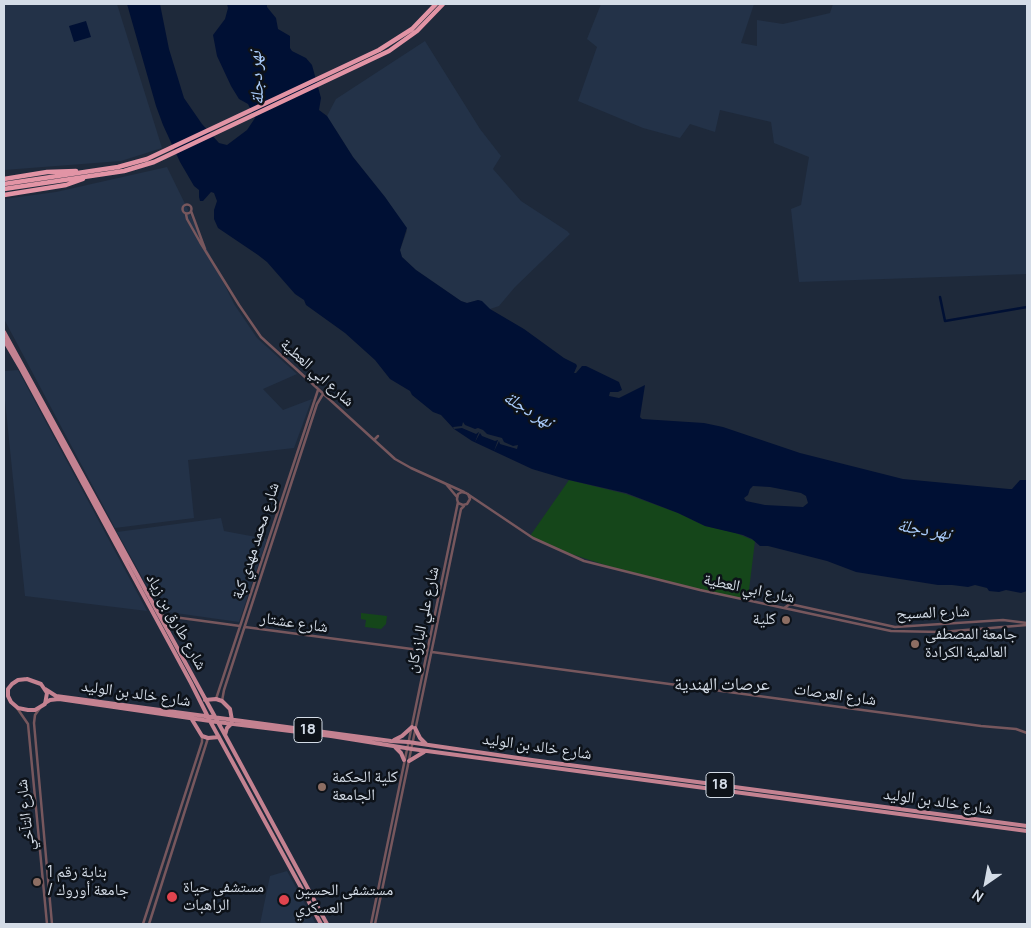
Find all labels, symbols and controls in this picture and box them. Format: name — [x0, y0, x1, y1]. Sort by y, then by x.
water label: نهر دجلة — [245, 50, 269, 106]
street label: شارع ابي العطية — [276, 335, 358, 411]
water label: نهر دجلة — [499, 387, 557, 433]
street label: شارع محمد مهدي كبة — [228, 480, 284, 602]
water label: نهر دجلة — [895, 515, 953, 545]
street label: شارع علي البازركان — [402, 565, 444, 675]
street label: شارع طارق بن زياد — [142, 570, 210, 674]
street label: شارع ابي العطية — [702, 570, 796, 608]
street label: شارع المسبح — [896, 602, 970, 624]
street label: شارع عشتار — [259, 609, 329, 637]
place label: كلية — [752, 610, 776, 630]
marker: كلية — [780, 614, 792, 626]
place label: جامعة المصطفى العالمية الكرادة — [925, 625, 1017, 663]
marker: جامعة المصطفى العالمية الكرادة — [909, 638, 921, 650]
district label: عرصات الهندية — [674, 674, 770, 696]
street label: شارع خالد بن الوليد — [80, 677, 192, 711]
street label: شارع العرصات — [793, 680, 877, 710]
road number: 18 — [294, 718, 322, 742]
street label: شارع خالد بن الوليد — [481, 730, 593, 764]
place label: كلية الحكمة الجامعة — [332, 768, 398, 806]
road number: 18 — [706, 772, 734, 798]
street label: شارع التآخي — [13, 778, 39, 852]
marker: كلية الحكمة الجامعة — [316, 781, 328, 793]
street label: شارع خالد بن الوليد — [882, 785, 994, 819]
north arrow — [961, 858, 1011, 908]
place label: بناية رقم 1 / جامعة أوروك — [47, 863, 129, 901]
marker: بناية رقم 1 / جامعة أوروك — [31, 876, 43, 888]
place label: مستشفى حياة الراهبات — [183, 878, 264, 916]
place label: مستشفى الحسين العسكري — [295, 881, 393, 919]
text: N — [968, 885, 987, 907]
marker: مستشفى حياة الراهبات — [165, 890, 179, 904]
marker: مستشفى الحسين العسكري — [277, 893, 291, 907]

